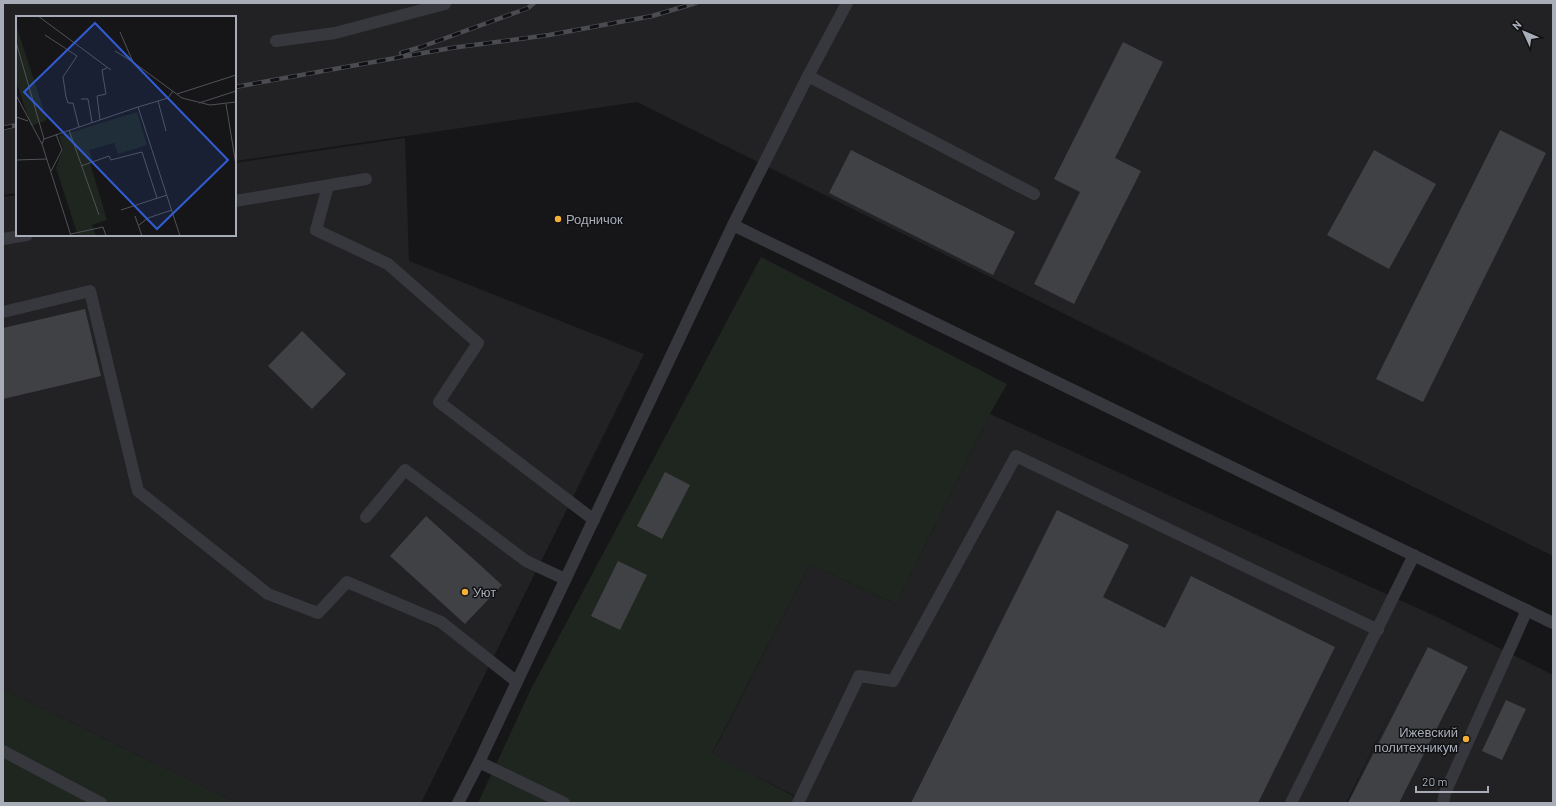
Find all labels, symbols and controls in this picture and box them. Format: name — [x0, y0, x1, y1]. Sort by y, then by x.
north arrow — [1504, 12, 1544, 52]
inset map — [16, 16, 236, 236]
text: N — [1509, 18, 1524, 32]
place label: Родничок — [566, 211, 623, 227]
marker: Родничок — [553, 214, 563, 224]
place label: Уют — [473, 584, 496, 600]
marker: Уют — [460, 587, 470, 597]
place label: Ижевский политехникум — [1374, 724, 1458, 755]
marker: Ижевский политехникум — [1461, 734, 1471, 744]
scale bar — [1416, 768, 1488, 794]
text: 20 m — [1422, 774, 1448, 788]

